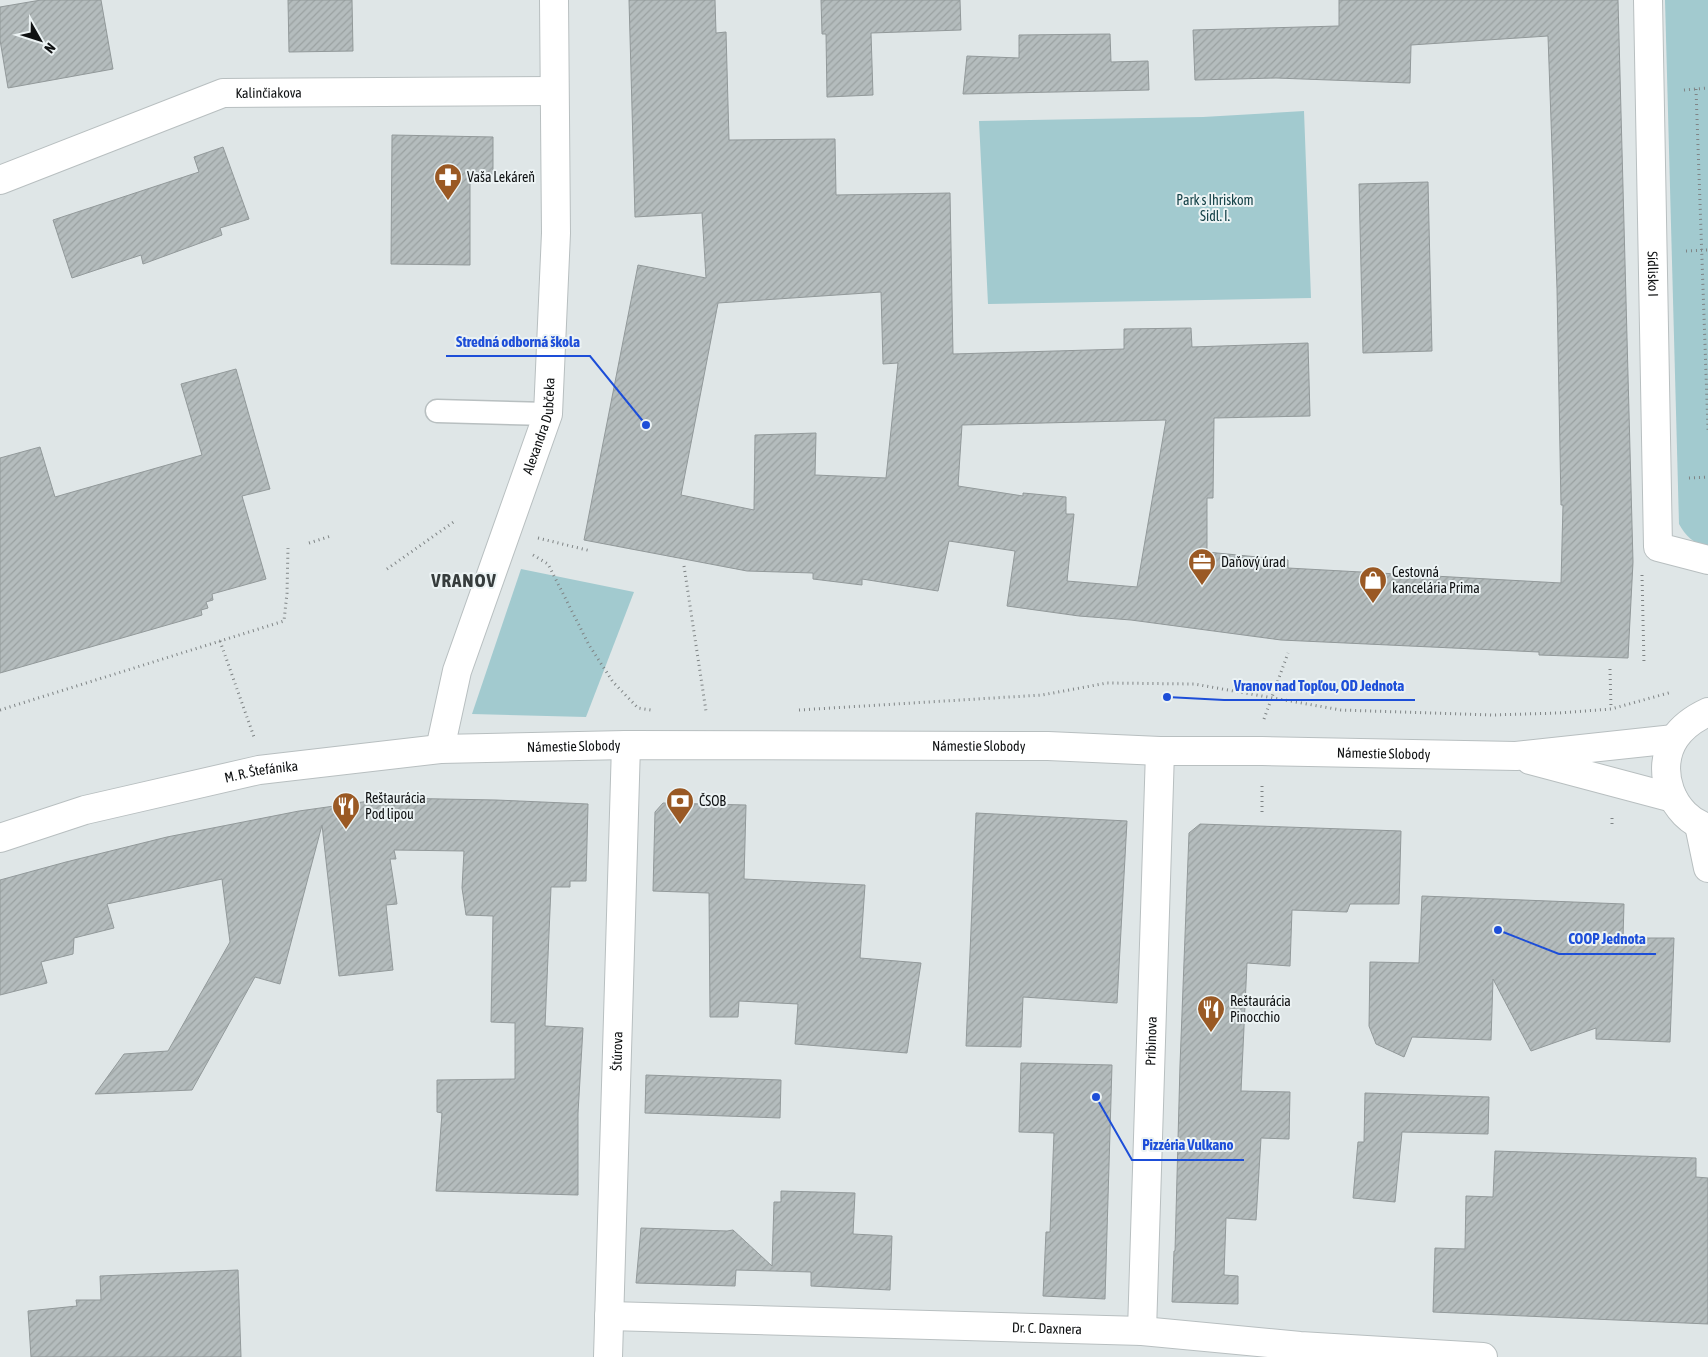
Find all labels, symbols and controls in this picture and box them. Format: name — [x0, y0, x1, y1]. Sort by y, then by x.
north arrow — [15, 15, 65, 65]
text: N — [41, 40, 59, 56]
street label: Kalinčiakova — [235, 85, 302, 101]
pharmacy icon: Vaša Lekáreň — [433, 162, 463, 201]
place label: Vaša Lekáreň — [467, 169, 535, 185]
park label: Park s Ihriskom Sidl. I. — [1176, 192, 1254, 224]
street label: Sídlisko I — [1645, 251, 1661, 297]
callout: Stredná odborná škola — [446, 326, 590, 356]
text: Stredná odborná škola — [456, 333, 580, 350]
street label: Alexandra Dubčeka — [519, 377, 558, 477]
office icon: Daňový úrad — [1187, 547, 1217, 586]
place label: Daňový úrad — [1221, 554, 1286, 570]
place label: Cestovná kancelária Prima — [1392, 564, 1480, 596]
shop icon: Cestovná kancelária Prima — [1358, 565, 1388, 604]
district label: VRANOV — [430, 569, 497, 591]
callout: Vranov nad Topľou, OD Jednota — [1224, 670, 1415, 700]
text: Vranov nad Topľou, OD Jednota — [1233, 677, 1404, 694]
street label: Námestie Slobody — [527, 737, 621, 755]
street label: Námestie Slobody — [932, 738, 1026, 754]
street label: Námestie Slobody — [1337, 744, 1431, 762]
street label: M. R. Štefánika — [223, 758, 299, 786]
bank icon: ČSOB — [665, 786, 695, 825]
place label: Reštaurácia Pod lipou — [365, 790, 426, 822]
restaurant icon: Reštaurácia Pod lipou — [331, 791, 361, 830]
place label: ČSOB — [699, 792, 726, 809]
callout: COOP Jednota — [1559, 924, 1656, 954]
text: COOP Jednota — [1568, 930, 1646, 947]
place label: Reštaurácia Pinocchio — [1230, 993, 1291, 1025]
restaurant icon: Reštaurácia Pinocchio — [1196, 994, 1226, 1033]
street label: Pribinova — [1142, 1016, 1160, 1066]
street label: Štúrova — [608, 1031, 626, 1071]
callout: Pizzéria Vulkano — [1132, 1130, 1244, 1160]
text: Pizzéria Vulkano — [1142, 1136, 1234, 1153]
street label: Dr. C. Daxnera — [1012, 1319, 1082, 1337]

